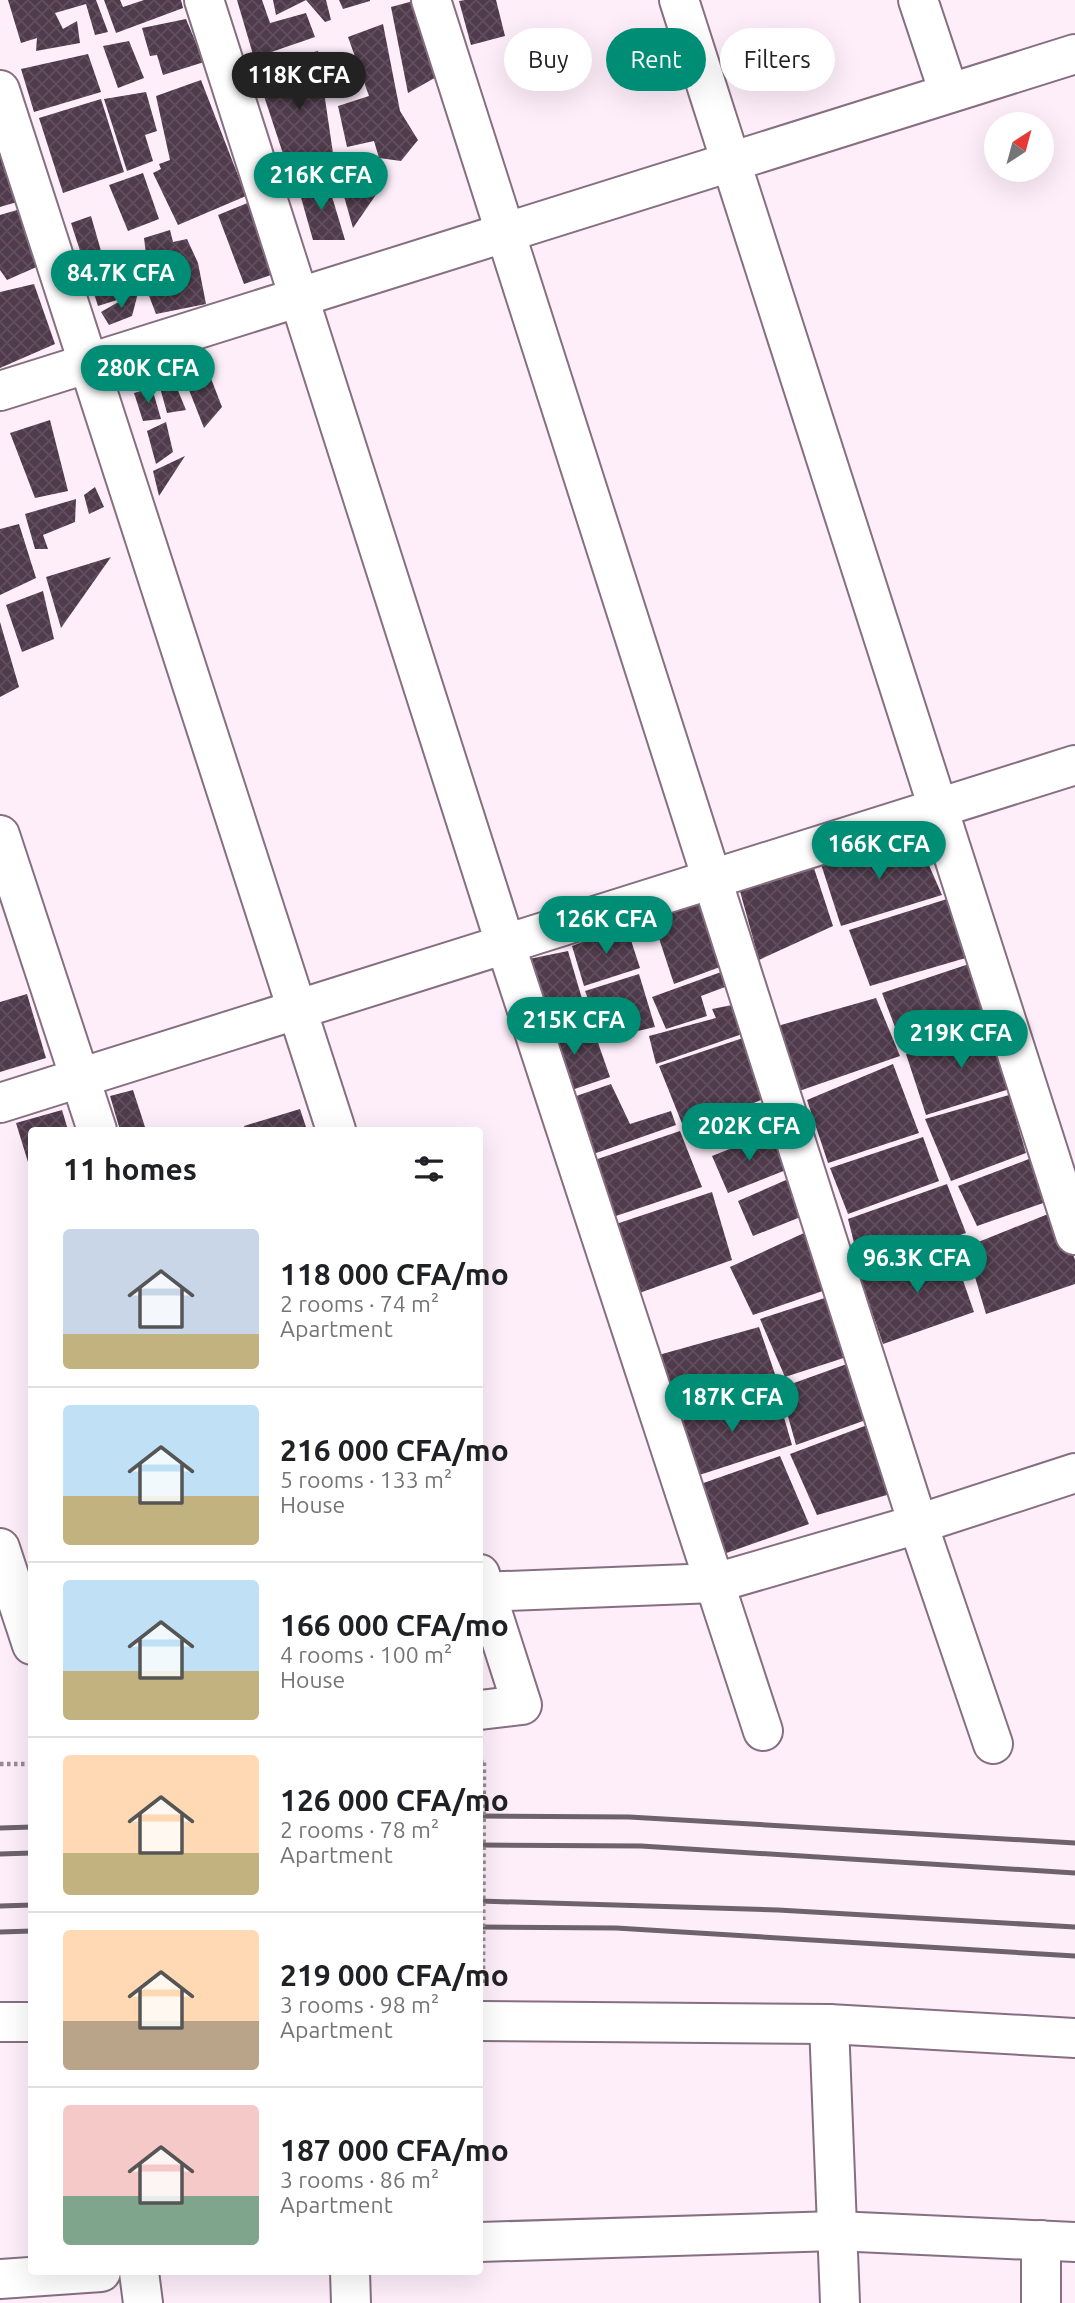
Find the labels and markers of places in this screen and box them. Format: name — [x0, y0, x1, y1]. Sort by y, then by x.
pin: 118K CFA — [227, 52, 371, 112]
pin: 216K CFA — [249, 152, 393, 212]
pin: 84.7K CFA — [41, 250, 201, 310]
pin: 280K CFA — [76, 346, 220, 405]
pin: 166K CFA — [807, 822, 951, 881]
pin: 126K CFA — [534, 897, 678, 956]
pin: 215K CFA — [502, 998, 646, 1057]
pin: 219K CFA — [889, 1010, 1033, 1070]
pin: 202K CFA — [677, 1104, 821, 1163]
pin: 96.3K CFA — [837, 1236, 997, 1295]
pin: 187K CFA — [660, 1374, 804, 1434]

